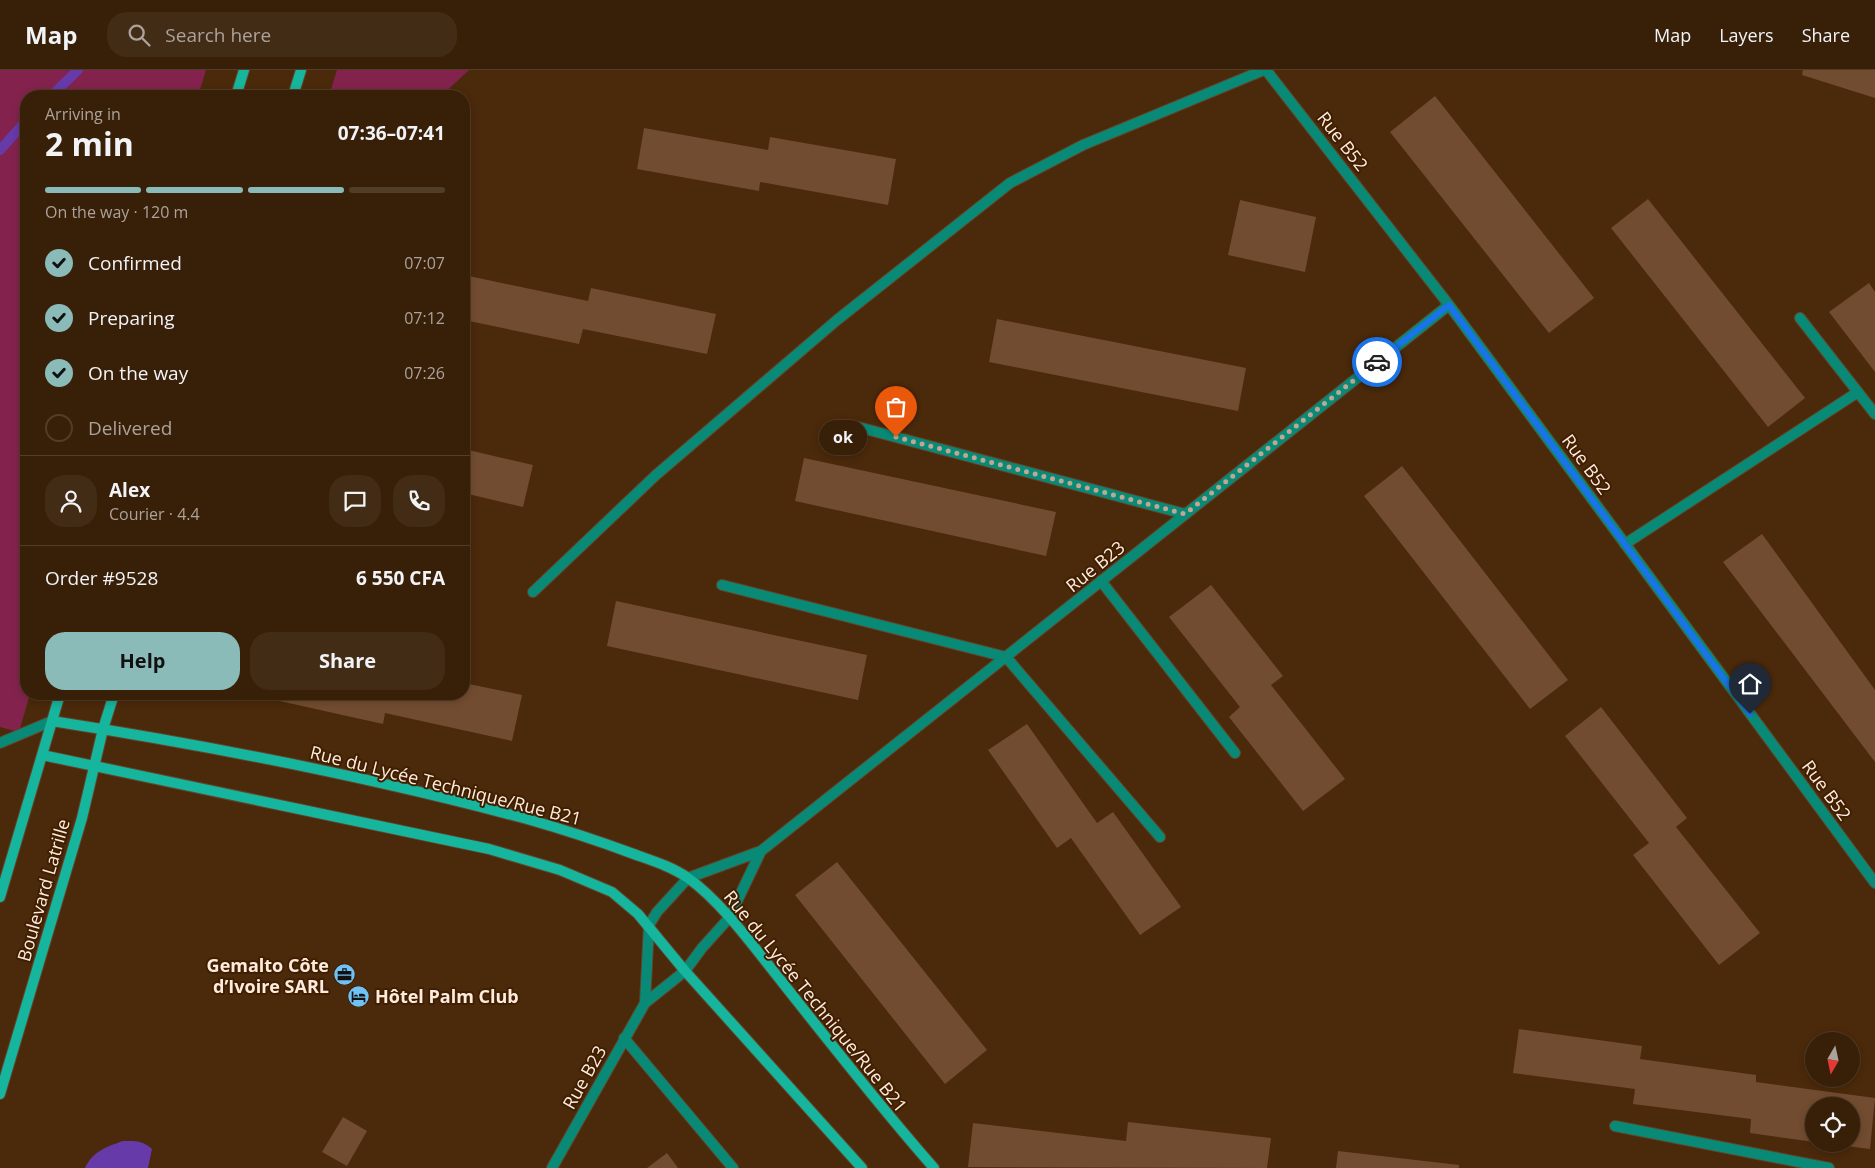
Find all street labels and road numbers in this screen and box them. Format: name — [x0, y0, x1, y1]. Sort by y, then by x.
street label: Rue B52 — [1312, 106, 1374, 176]
street label: Rue B52 — [1557, 429, 1617, 499]
street label: Rue B23 — [1061, 535, 1129, 597]
street label: Rue du Lycée Technique/Rue B21 — [308, 740, 584, 830]
street label: Rue B52 — [1797, 755, 1857, 825]
street label: Boulevard Latrille — [11, 816, 75, 964]
street label: Rue du Lycée Technique/Rue B21 — [719, 885, 913, 1117]
street label: Rue B23 — [557, 1041, 611, 1113]

